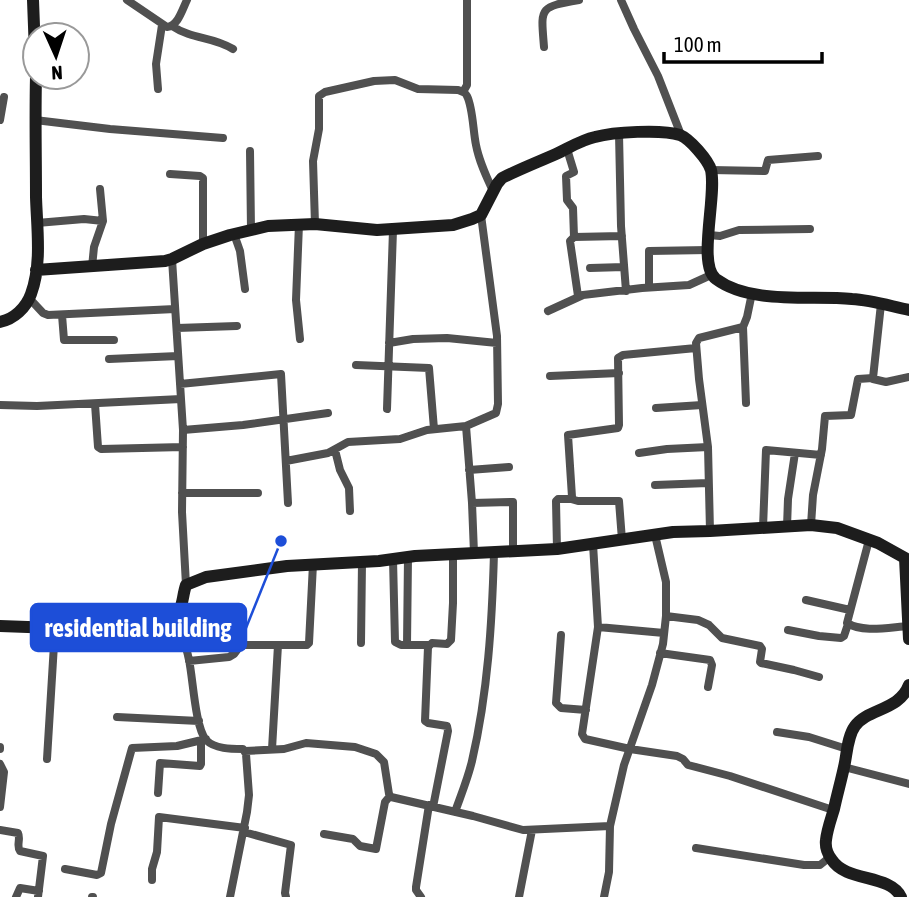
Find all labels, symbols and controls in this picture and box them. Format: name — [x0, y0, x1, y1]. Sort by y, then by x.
north arrow — [21, 21, 91, 91]
scale bar — [664, 21, 822, 65]
text: 100 m — [674, 32, 722, 56]
text: N — [51, 62, 63, 84]
callout: residential building — [31, 604, 246, 651]
text: residential building — [45, 613, 232, 643]

